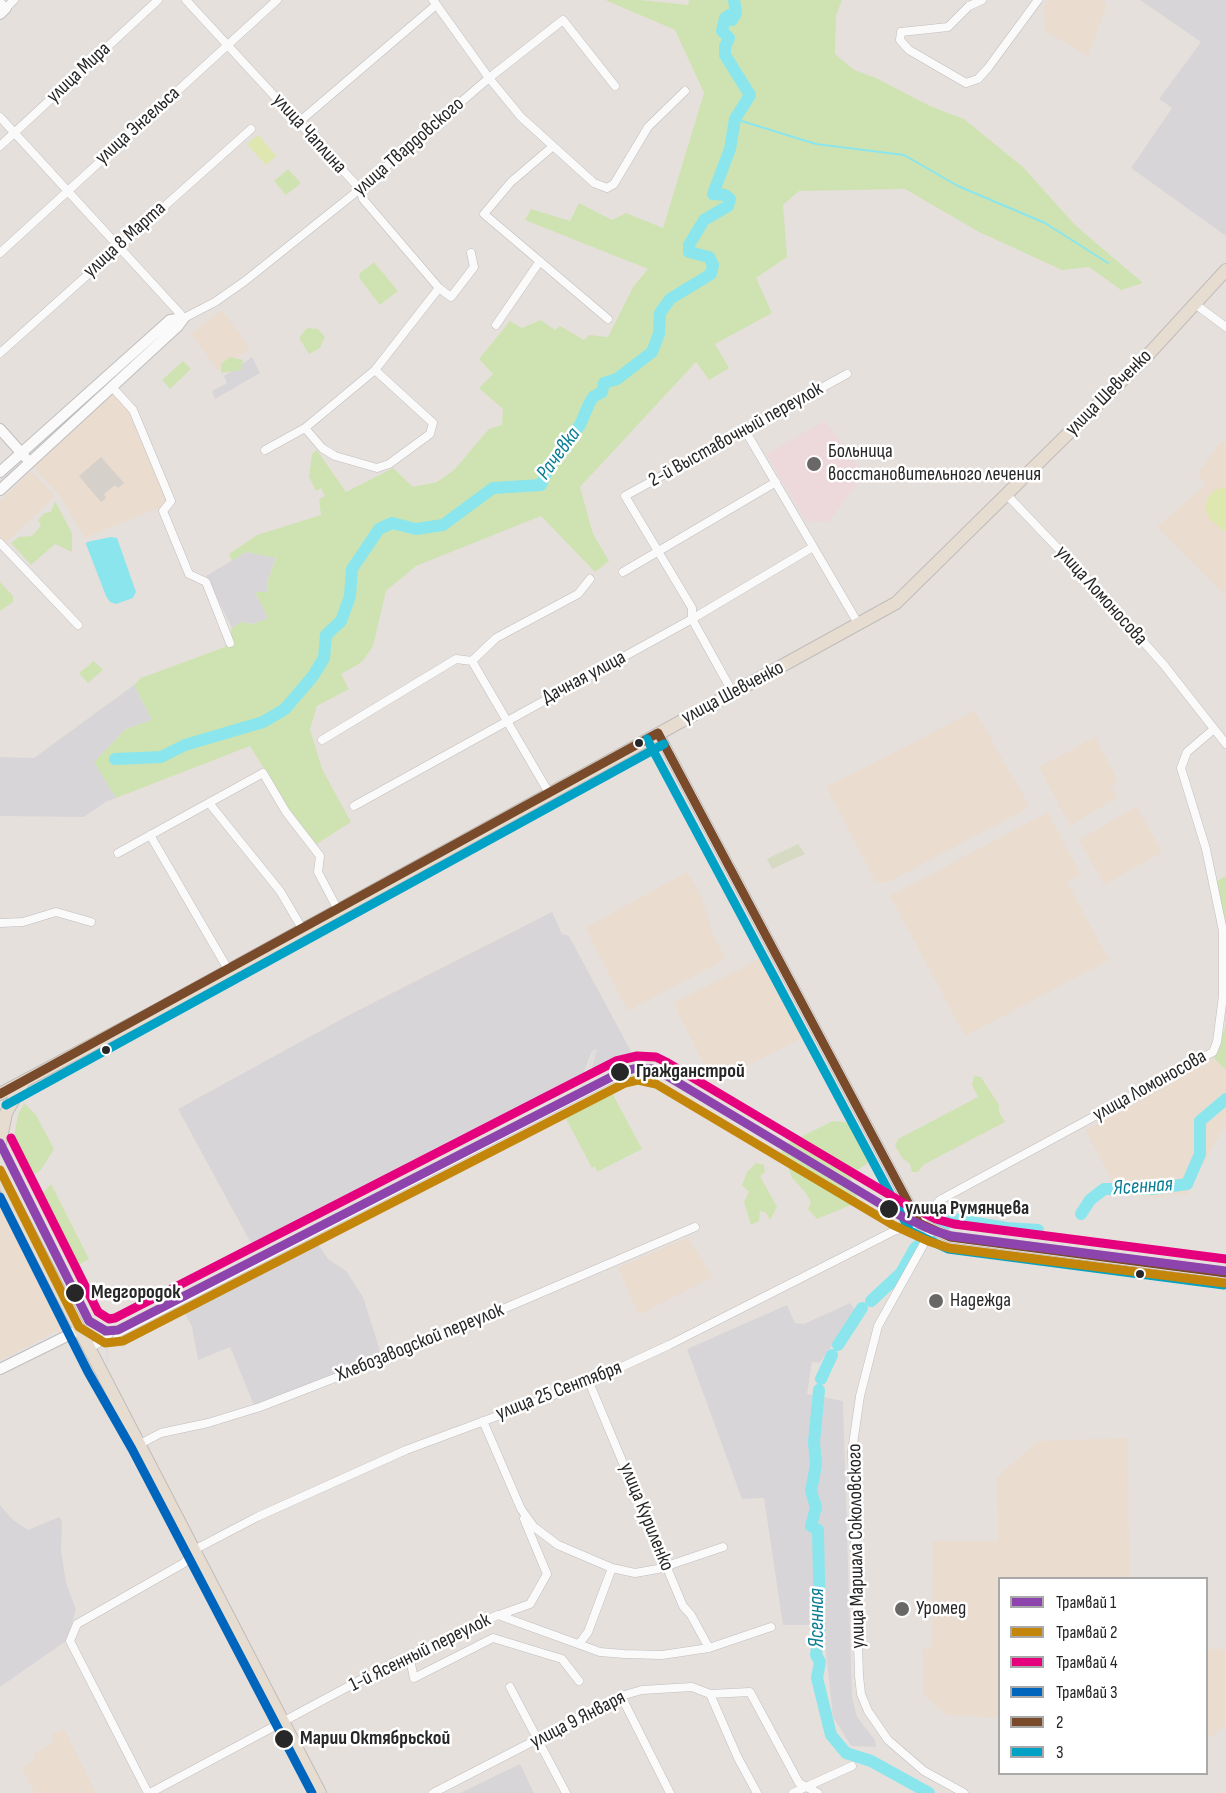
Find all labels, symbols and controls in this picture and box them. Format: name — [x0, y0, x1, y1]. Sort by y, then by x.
street label: улица Мира — [42, 37, 116, 109]
street label: улица Энгельса — [91, 82, 185, 170]
street label: улица Чаплина — [267, 89, 351, 179]
street label: улица Твардовского — [349, 92, 469, 202]
street label: улица 8 Марта — [79, 197, 171, 283]
street label: улица Шевченко — [1061, 345, 1157, 441]
street label: 2-й Выставочный переулок — [645, 377, 827, 493]
water label: Рачевка — [532, 423, 586, 485]
place label: Больница восстановительного лечения — [828, 440, 1041, 487]
marker: Больница восстановительного лечения — [805, 455, 823, 473]
street label: улица Ломоносова — [1050, 541, 1152, 651]
street label: Дачная улица — [538, 646, 630, 710]
street label: улица Шевченко — [678, 656, 788, 730]
unlabelled marker — [633, 737, 645, 749]
unlabelled marker — [100, 1044, 112, 1056]
street label: улица Ломоносова — [1089, 1045, 1211, 1127]
place label: Гражданстрой — [636, 1060, 745, 1084]
marker: Гражданстрой — [609, 1061, 631, 1083]
water label: Ясенная — [1112, 1172, 1174, 1202]
place label: улица Румянцева — [905, 1197, 1029, 1221]
marker: улица Румянцева — [878, 1198, 900, 1220]
unlabelled marker — [1134, 1268, 1146, 1280]
place label: Медгородок — [91, 1281, 181, 1305]
marker: Медгородок — [64, 1282, 86, 1304]
place label: Надежда — [950, 1289, 1011, 1313]
marker: Надежда — [927, 1292, 945, 1310]
street label: Хлебозаводской переулок — [333, 1298, 507, 1388]
street label: улица 25 Сентября — [493, 1356, 625, 1426]
street label: улица Маршала Соколовского — [843, 1443, 871, 1649]
street label: улица Куриленко — [613, 1459, 679, 1575]
legend — [998, 1577, 1208, 1775]
water label: Ясенная — [805, 1588, 831, 1648]
text: Трамвай 1 — [1056, 1592, 1116, 1613]
place label: Уромед — [916, 1597, 966, 1621]
marker: Уромед — [893, 1600, 911, 1618]
street label: 1-й Ясенный переулок — [345, 1608, 495, 1698]
text: Трамвай 2 — [1056, 1622, 1117, 1643]
text: Трамвай 4 — [1056, 1652, 1117, 1673]
text: Трамвай 3 — [1056, 1682, 1117, 1703]
street label: улица 9 Января — [526, 1686, 630, 1754]
text: 2 — [1056, 1712, 1063, 1733]
place label: Марии Октябрьской — [300, 1727, 450, 1751]
marker: Марии Октябрьской — [273, 1728, 295, 1750]
text: 3 — [1056, 1742, 1064, 1763]

